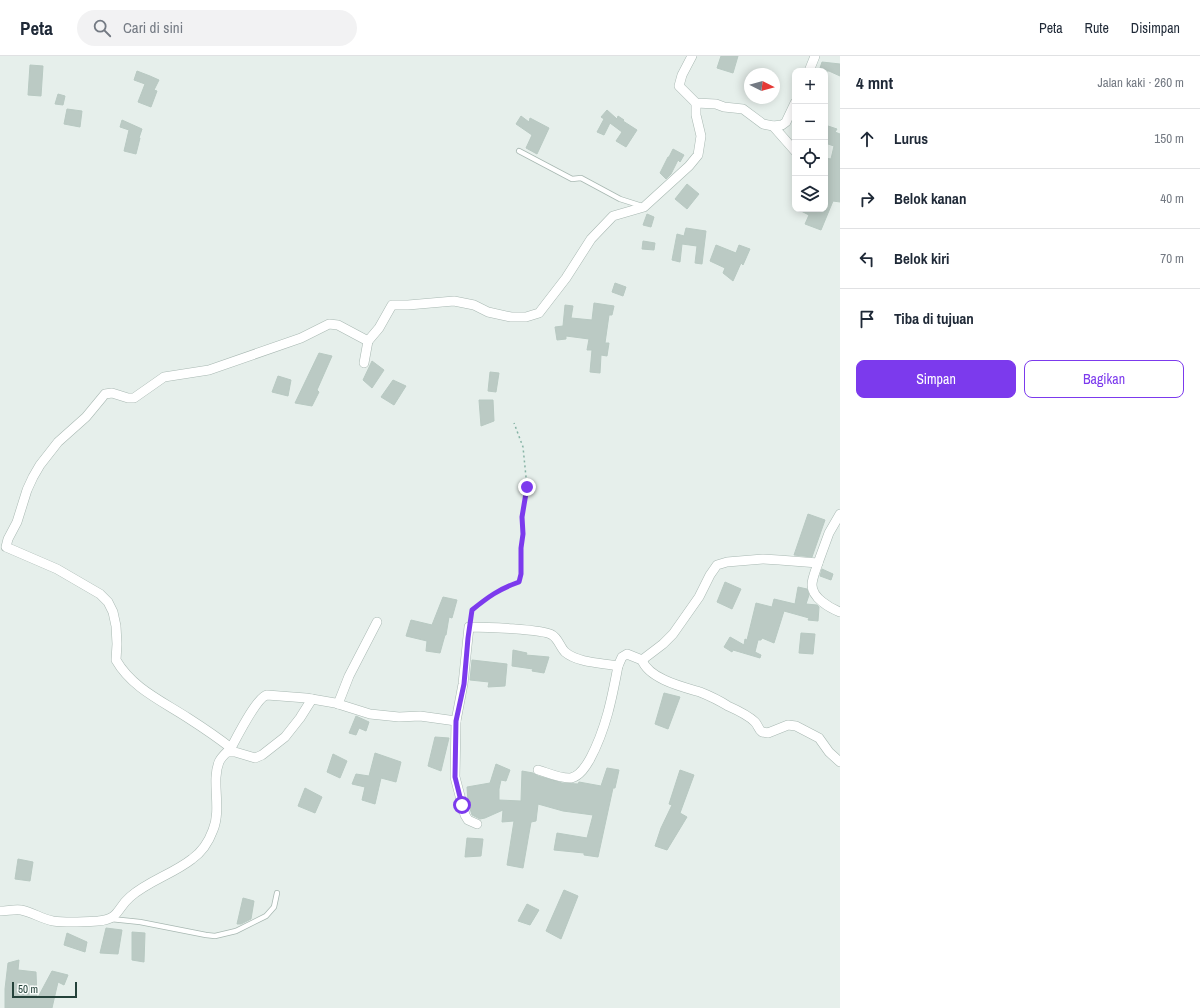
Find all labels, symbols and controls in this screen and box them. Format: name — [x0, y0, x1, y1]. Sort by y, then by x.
search box — [77, 10, 357, 46]
text: Peta — [20, 15, 53, 41]
icon: search — [91, 17, 113, 39]
text: Cari di sini — [123, 17, 183, 38]
text: Peta — [1039, 19, 1063, 37]
text: Rute — [1085, 19, 1109, 37]
text: Disimpan — [1131, 19, 1180, 37]
north arrow — [744, 68, 780, 104]
map controls — [792, 68, 828, 212]
button: + — [792, 68, 828, 104]
text: 4 mnt — [856, 71, 893, 94]
text: Jalan kaki · 260 m — [1097, 74, 1184, 91]
button: − — [792, 104, 828, 140]
icon: ahead — [856, 128, 878, 150]
text: Lurus — [894, 128, 928, 149]
text: 150 m — [1154, 130, 1184, 147]
button: locate — [792, 140, 828, 176]
button: layers — [792, 176, 828, 212]
icon: right — [856, 188, 878, 210]
text: Belok kanan — [894, 188, 966, 209]
text: 40 m — [1160, 190, 1184, 207]
icon: left — [856, 248, 878, 270]
text: Belok kiri — [894, 248, 949, 269]
text: 70 m — [1160, 250, 1184, 267]
icon: arrive — [856, 308, 878, 330]
text: Tiba di tujuan — [894, 308, 974, 329]
button: Simpan — [856, 360, 1016, 398]
button: Bagikan — [1024, 360, 1184, 398]
route end — [518, 478, 536, 496]
route start — [453, 796, 471, 814]
scale bar — [12, 980, 77, 999]
text: 50 m — [18, 982, 38, 996]

